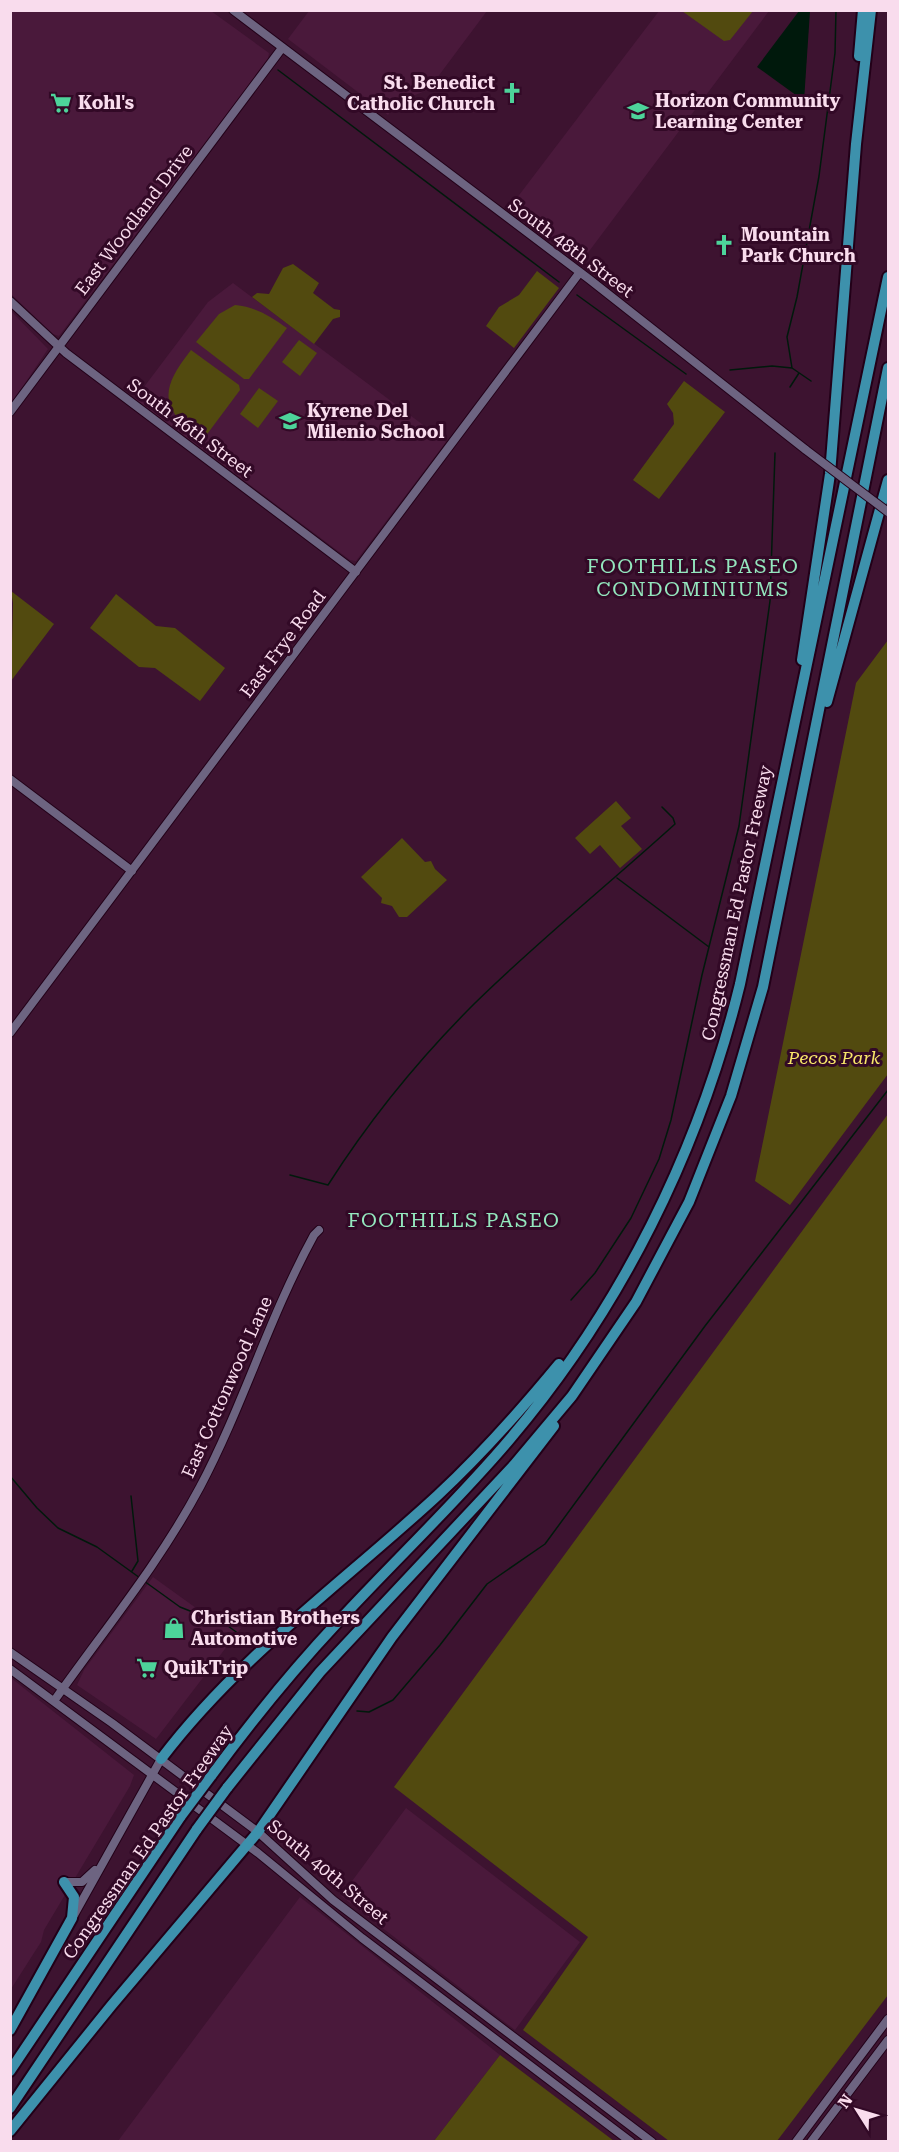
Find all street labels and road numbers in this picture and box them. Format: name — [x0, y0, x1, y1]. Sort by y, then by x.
street label: East Woodland Drive — [70, 140, 197, 299]
street label: South 48th Street — [505, 194, 638, 302]
street label: South 46th Street — [124, 374, 257, 482]
street label: East Frye Road — [236, 586, 330, 701]
street label: Congressman Ed Pastor Freeway — [697, 763, 776, 1043]
street label: East Cottonwood Lane — [177, 1293, 276, 1481]
street label: Congressman Ed Pastor Freeway — [58, 1720, 237, 1963]
street label: South 40th Street — [264, 1815, 393, 1928]

